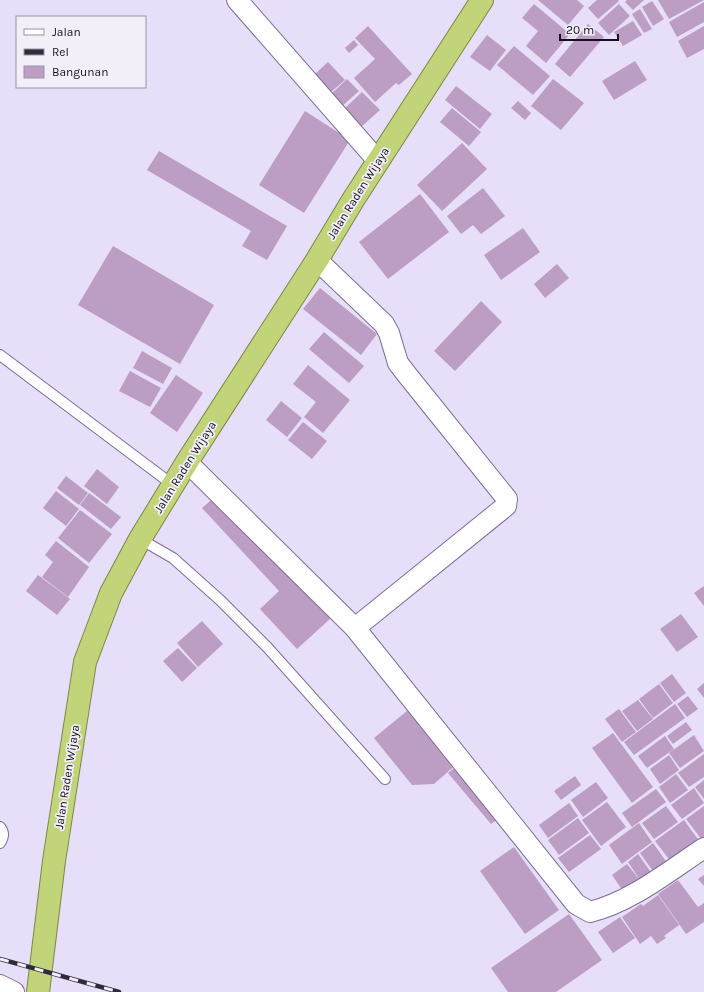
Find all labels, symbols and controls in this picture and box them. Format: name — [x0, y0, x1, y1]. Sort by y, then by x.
legend — [16, 16, 146, 88]
scale bar — [560, 16, 618, 42]
text: 20 m — [566, 23, 594, 37]
text: Jalan — [52, 25, 81, 39]
text: Rel — [52, 45, 69, 59]
text: Bangunan — [52, 65, 108, 79]
street label: Jalan Raden Wijaya — [324, 144, 392, 242]
street label: Jalan Raden Wijaya — [151, 418, 219, 516]
street label: Jalan Raden Wijaya — [52, 724, 82, 830]

